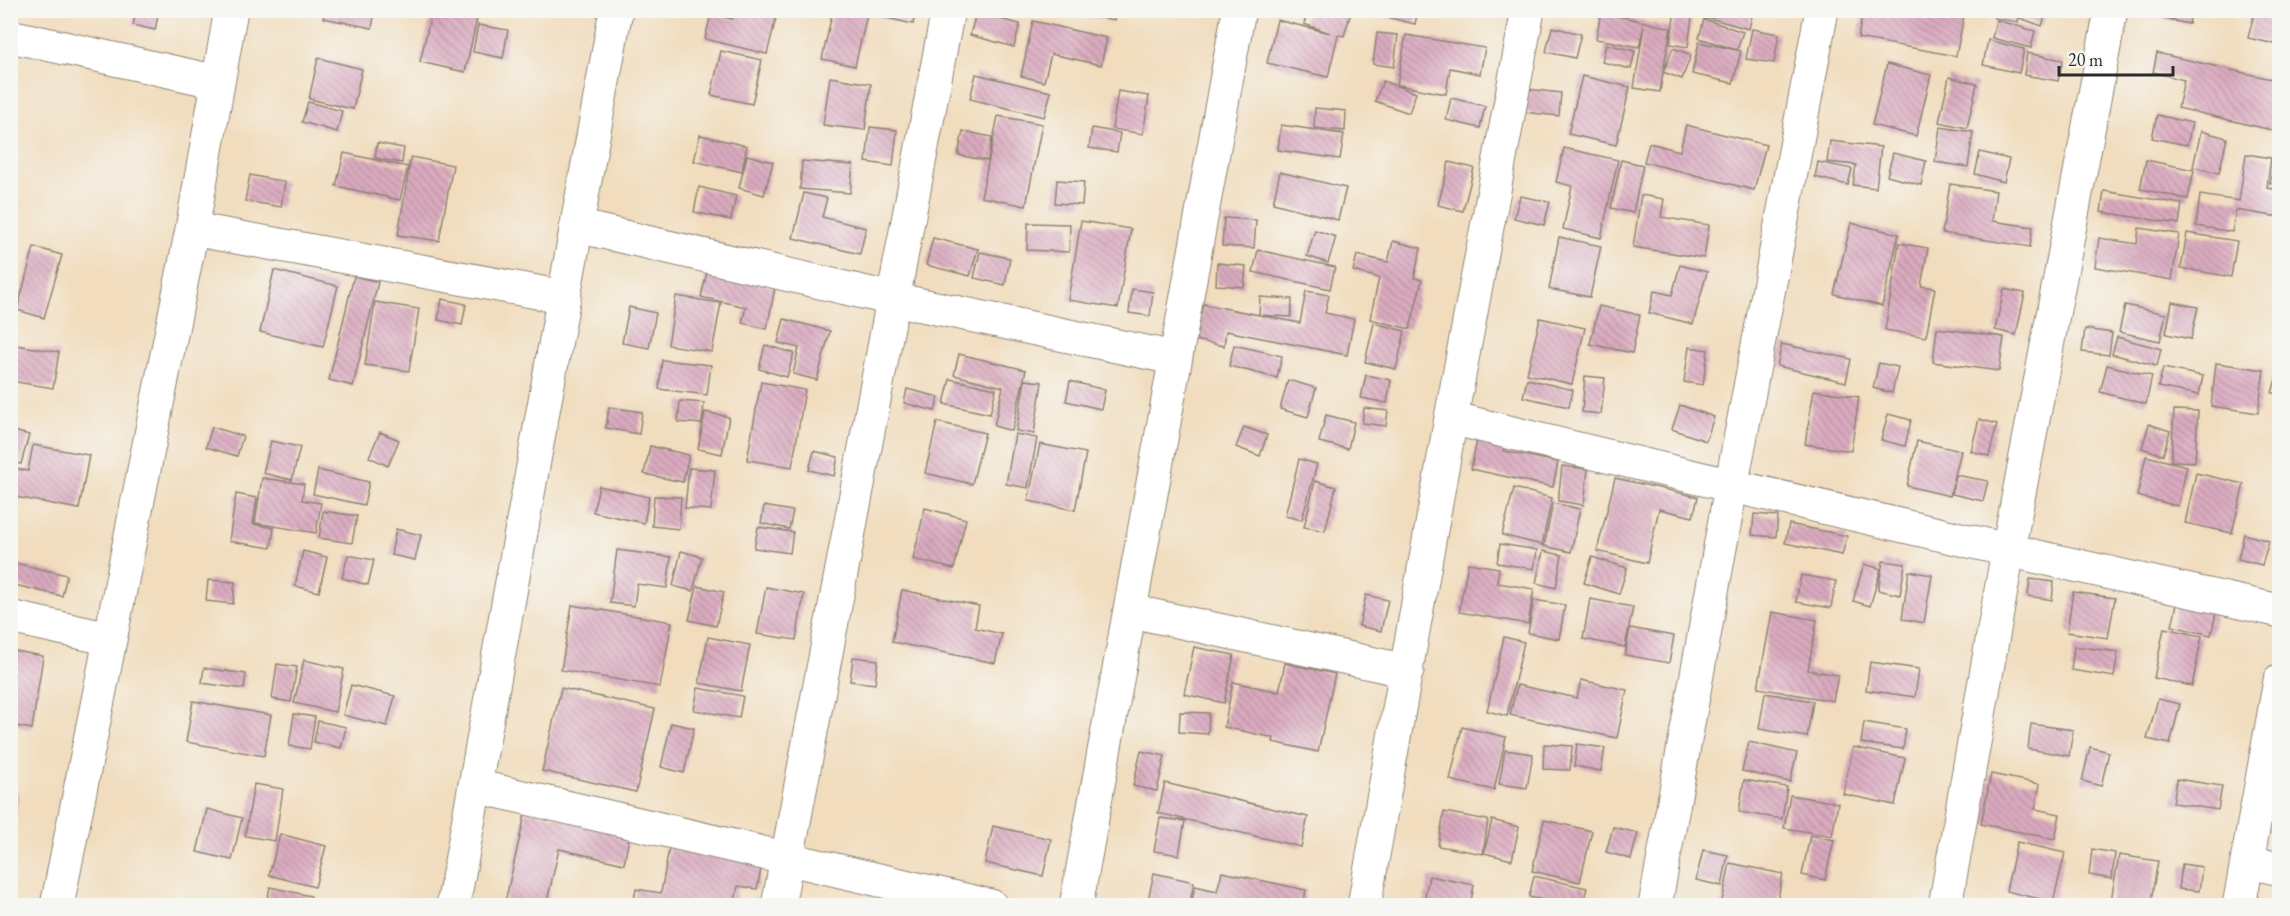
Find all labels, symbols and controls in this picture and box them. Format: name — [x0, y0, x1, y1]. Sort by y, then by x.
scale bar — [2059, 39, 2173, 77]
text: 20 m — [2068, 48, 2103, 71]

